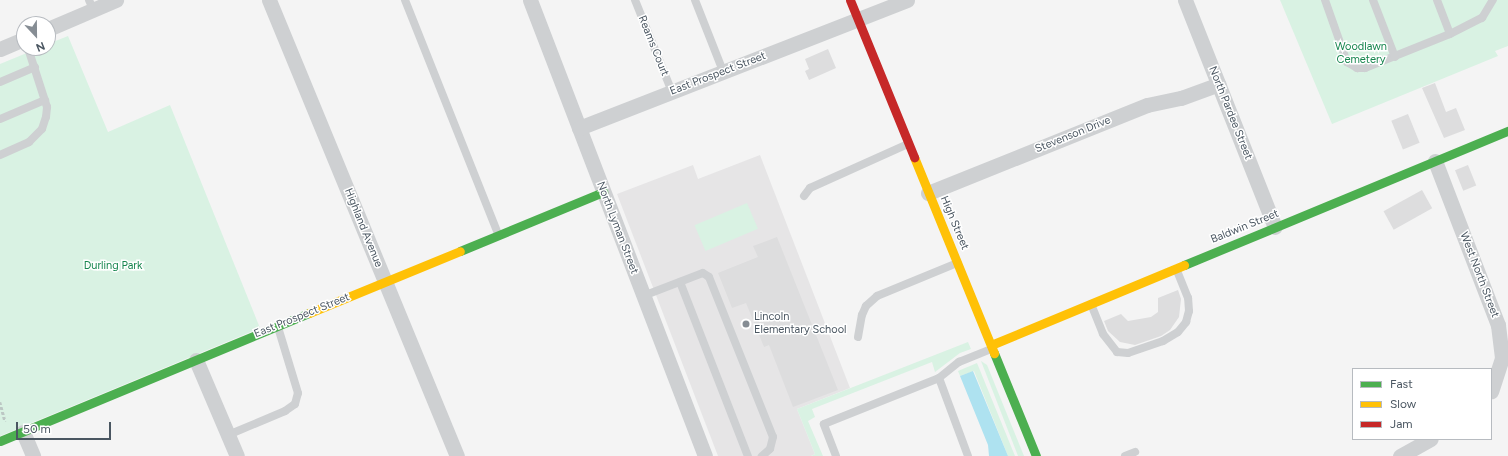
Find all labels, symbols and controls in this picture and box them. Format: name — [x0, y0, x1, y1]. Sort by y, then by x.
street label: Reams Court — [635, 14, 671, 78]
north arrow — [16, 16, 56, 56]
text: N — [34, 39, 47, 54]
park label: Woodlawn Cemetery — [1335, 41, 1387, 67]
street label: East Prospect Street — [668, 50, 768, 98]
street label: North Pardee Street — [1205, 65, 1255, 161]
street label: Stevenson Drive — [1033, 114, 1113, 156]
street label: North Lyman Street — [593, 180, 641, 276]
street label: Highland Avenue — [341, 187, 385, 269]
street label: High Street — [937, 194, 971, 252]
street label: Baldwin Street — [1209, 207, 1281, 247]
street label: West North Street — [1457, 230, 1501, 320]
park label: Durling Park — [84, 259, 142, 273]
street label: East Prospect Street — [252, 291, 352, 341]
place label: Lincoln Elementary School — [754, 311, 846, 337]
marker: Lincoln Elementary School — [741, 319, 751, 329]
legend — [1352, 368, 1492, 440]
text: Fast — [1390, 377, 1413, 391]
text: Slow — [1390, 397, 1416, 411]
scale bar — [18, 414, 113, 440]
text: Jam — [1390, 417, 1413, 431]
text: 50 m — [23, 422, 51, 436]

